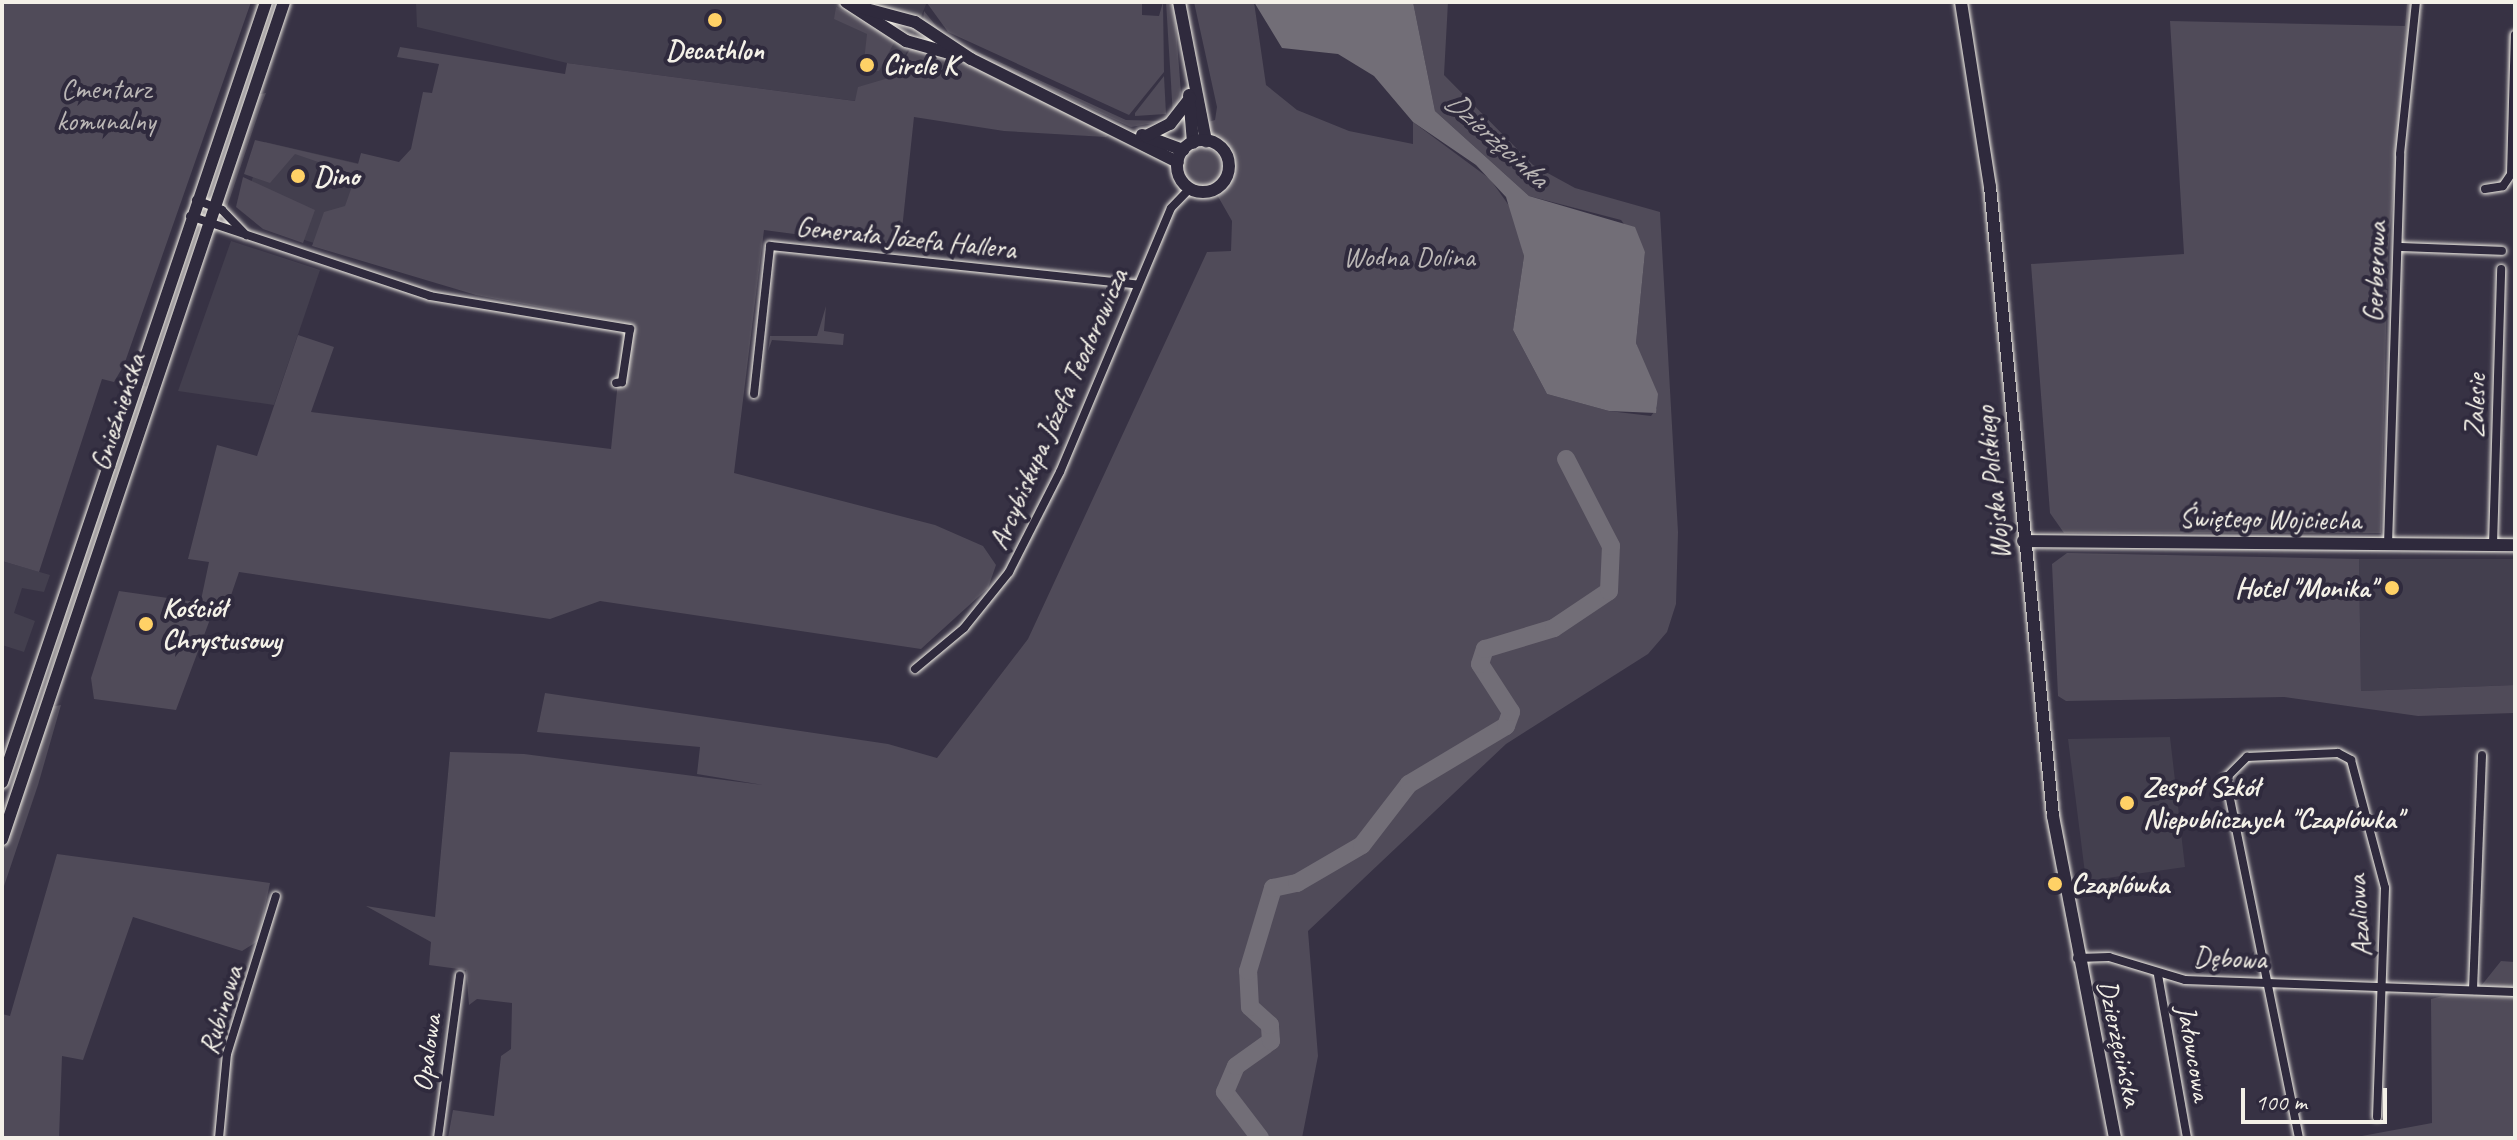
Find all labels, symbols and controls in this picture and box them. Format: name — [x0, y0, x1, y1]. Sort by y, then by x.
marker: Decathlon — [706, 11, 724, 29]
place label: Decathlon — [666, 33, 764, 67]
place label: Circle K — [883, 48, 957, 82]
marker: Circle K — [858, 56, 876, 74]
park label: Cmentarz komunalny — [57, 72, 155, 138]
water label: Dzierżęcinka — [1438, 83, 1556, 195]
place label: Dino — [314, 159, 359, 193]
marker: Dino — [289, 167, 307, 185]
street label: Generała Józefa Hallera — [794, 210, 1018, 266]
street label: Gerberowa — [2356, 221, 2394, 323]
park label: Wodna Dolina — [1343, 240, 1475, 274]
street label: Arcybiskupa Józefa Teodorowicza — [981, 264, 1135, 554]
street label: Gnieźnieńska — [83, 349, 153, 475]
street label: Zalesie — [2457, 373, 2493, 439]
street label: Wojska Polskiego — [1968, 405, 2018, 561]
street label: Świętego Wojciecha — [2178, 501, 2362, 537]
place label: Hotel "Monika" — [2235, 571, 2376, 605]
marker: Hotel "Monika" — [2383, 579, 2401, 597]
place label: Kościół Chrystusowy — [162, 591, 282, 657]
marker: Kościół Chrystusowy — [137, 615, 155, 633]
place label: Zespół Szkół Niepublicznych "Czaplówka" — [2143, 770, 2402, 836]
marker: Zespół Szkół Niepublicznych "Czaplówka" — [2118, 794, 2136, 812]
place label: Czaplówka — [2071, 867, 2169, 901]
street label: Azaliowa — [2339, 874, 2379, 958]
marker: Czaplówka — [2046, 875, 2064, 893]
street label: Dębowa — [2193, 940, 2267, 976]
street label: Rubinowa — [192, 962, 250, 1058]
street label: Dzierżęcińska — [2090, 977, 2150, 1109]
street label: Jałowcowa — [2169, 1003, 2219, 1103]
street label: Opalowa — [405, 1012, 449, 1094]
scale bar — [2245, 1072, 2391, 1122]
text: 100 m — [2255, 1087, 2307, 1117]

